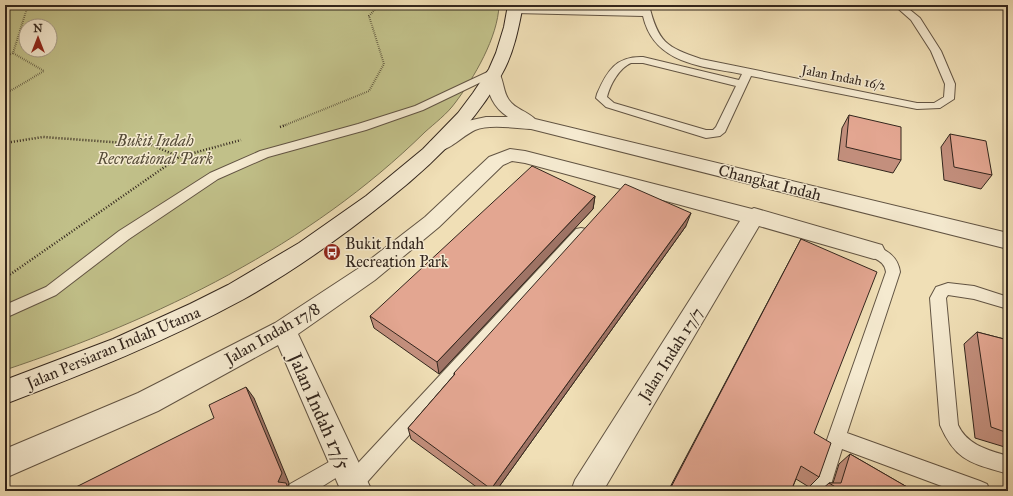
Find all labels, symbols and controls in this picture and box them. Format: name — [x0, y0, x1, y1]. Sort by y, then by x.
north arrow — [18, 18, 58, 58]
text: N — [33, 22, 43, 35]
street label: Jalan Indah 16/2 — [798, 62, 888, 94]
park label: Bukit Indah Recreational Park — [96, 131, 213, 168]
street label: Changkat Indah — [716, 161, 823, 205]
place label: Bukit Indah Recreation Park — [345, 234, 449, 271]
bus stop icon: Bukit Indah Recreation Park — [322, 242, 342, 262]
street label: Jalan Indah 17/8 — [220, 299, 324, 370]
street label: Jalan Persiaran Indah Utama — [22, 302, 204, 394]
street label: Jalan Indah 17/7 — [633, 304, 707, 407]
street label: Jalan Indah 17/5 — [282, 348, 356, 473]

